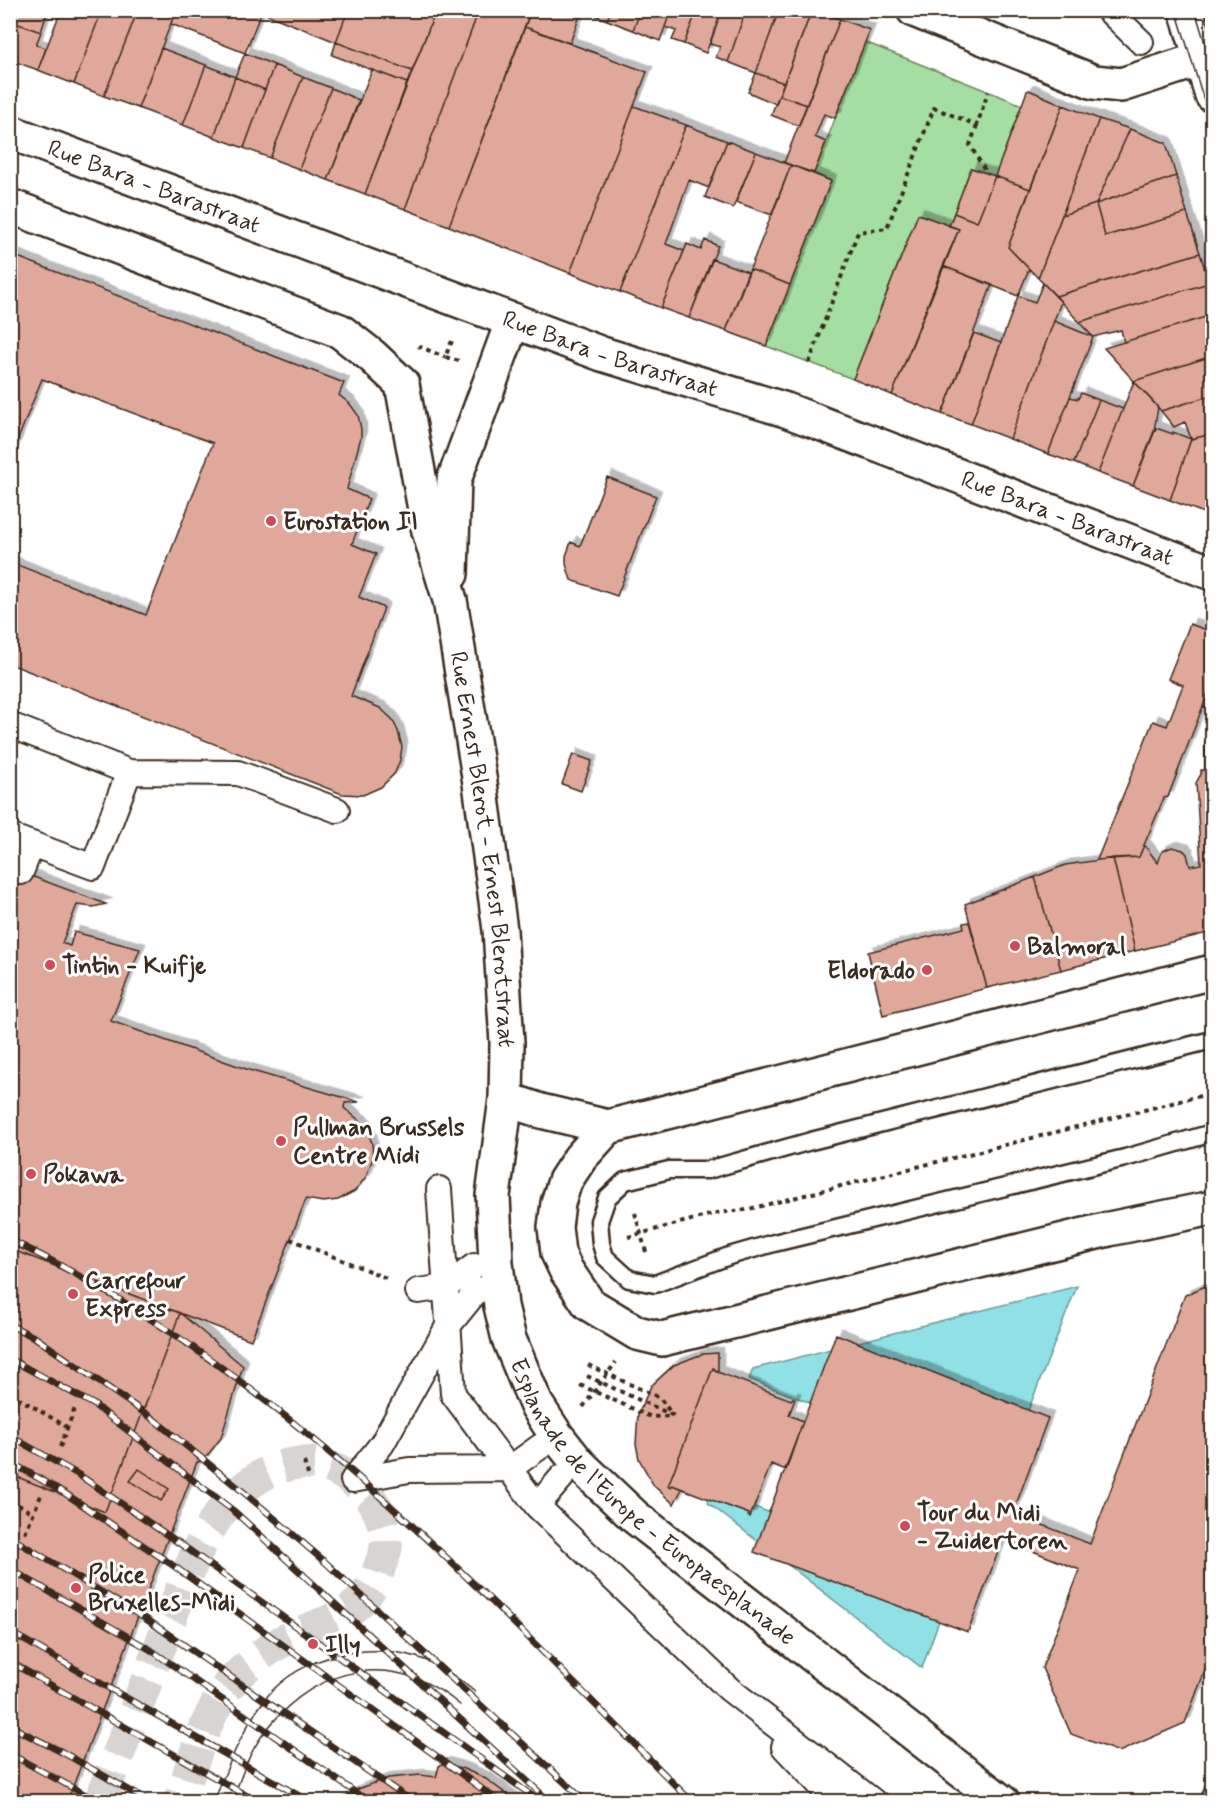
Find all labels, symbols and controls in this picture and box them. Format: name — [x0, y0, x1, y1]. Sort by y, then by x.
street label: Rue Bara - Barastraat — [43, 133, 265, 242]
street label: Rue Bara - Barastraat — [498, 304, 721, 405]
street label: Rue Bara - Barastraat — [956, 464, 1178, 574]
place label: Eurostation II — [283, 507, 418, 538]
marker: Eurostation II — [264, 514, 278, 528]
street label: Rue Ernest Blerot - Ernest Blerotstraat — [442, 649, 521, 1048]
place label: Balmoral — [1027, 932, 1126, 963]
marker: Balmoral — [1008, 939, 1022, 953]
place label: Tintin - Kuifje — [62, 951, 207, 983]
place label: Eldorado — [827, 956, 915, 987]
marker: Tintin - Kuifje — [43, 958, 57, 972]
marker: Eldorado — [920, 963, 934, 977]
place label: Pullman Brussels Centre Midi — [293, 1113, 465, 1172]
marker: Pullman Brussels Centre Midi — [274, 1134, 288, 1148]
place label: Pokawa — [43, 1160, 124, 1191]
marker: Pokawa — [24, 1167, 38, 1181]
place label: Carrefour Express — [85, 1266, 186, 1325]
marker: Carrefour Express — [66, 1287, 80, 1301]
street label: Esplanade de l'Europe - Europaesplanade — [502, 1354, 802, 1653]
place label: Tour du Midi - Zuidertoren — [917, 1498, 1067, 1557]
marker: Tour du Midi - Zuidertoren — [898, 1519, 912, 1533]
place label: Police Bruxelles-Midi — [88, 1560, 235, 1619]
marker: Police Bruxelles-Midi — [69, 1581, 83, 1595]
place label: Illy — [325, 1630, 361, 1661]
marker: Illy — [306, 1637, 320, 1651]

